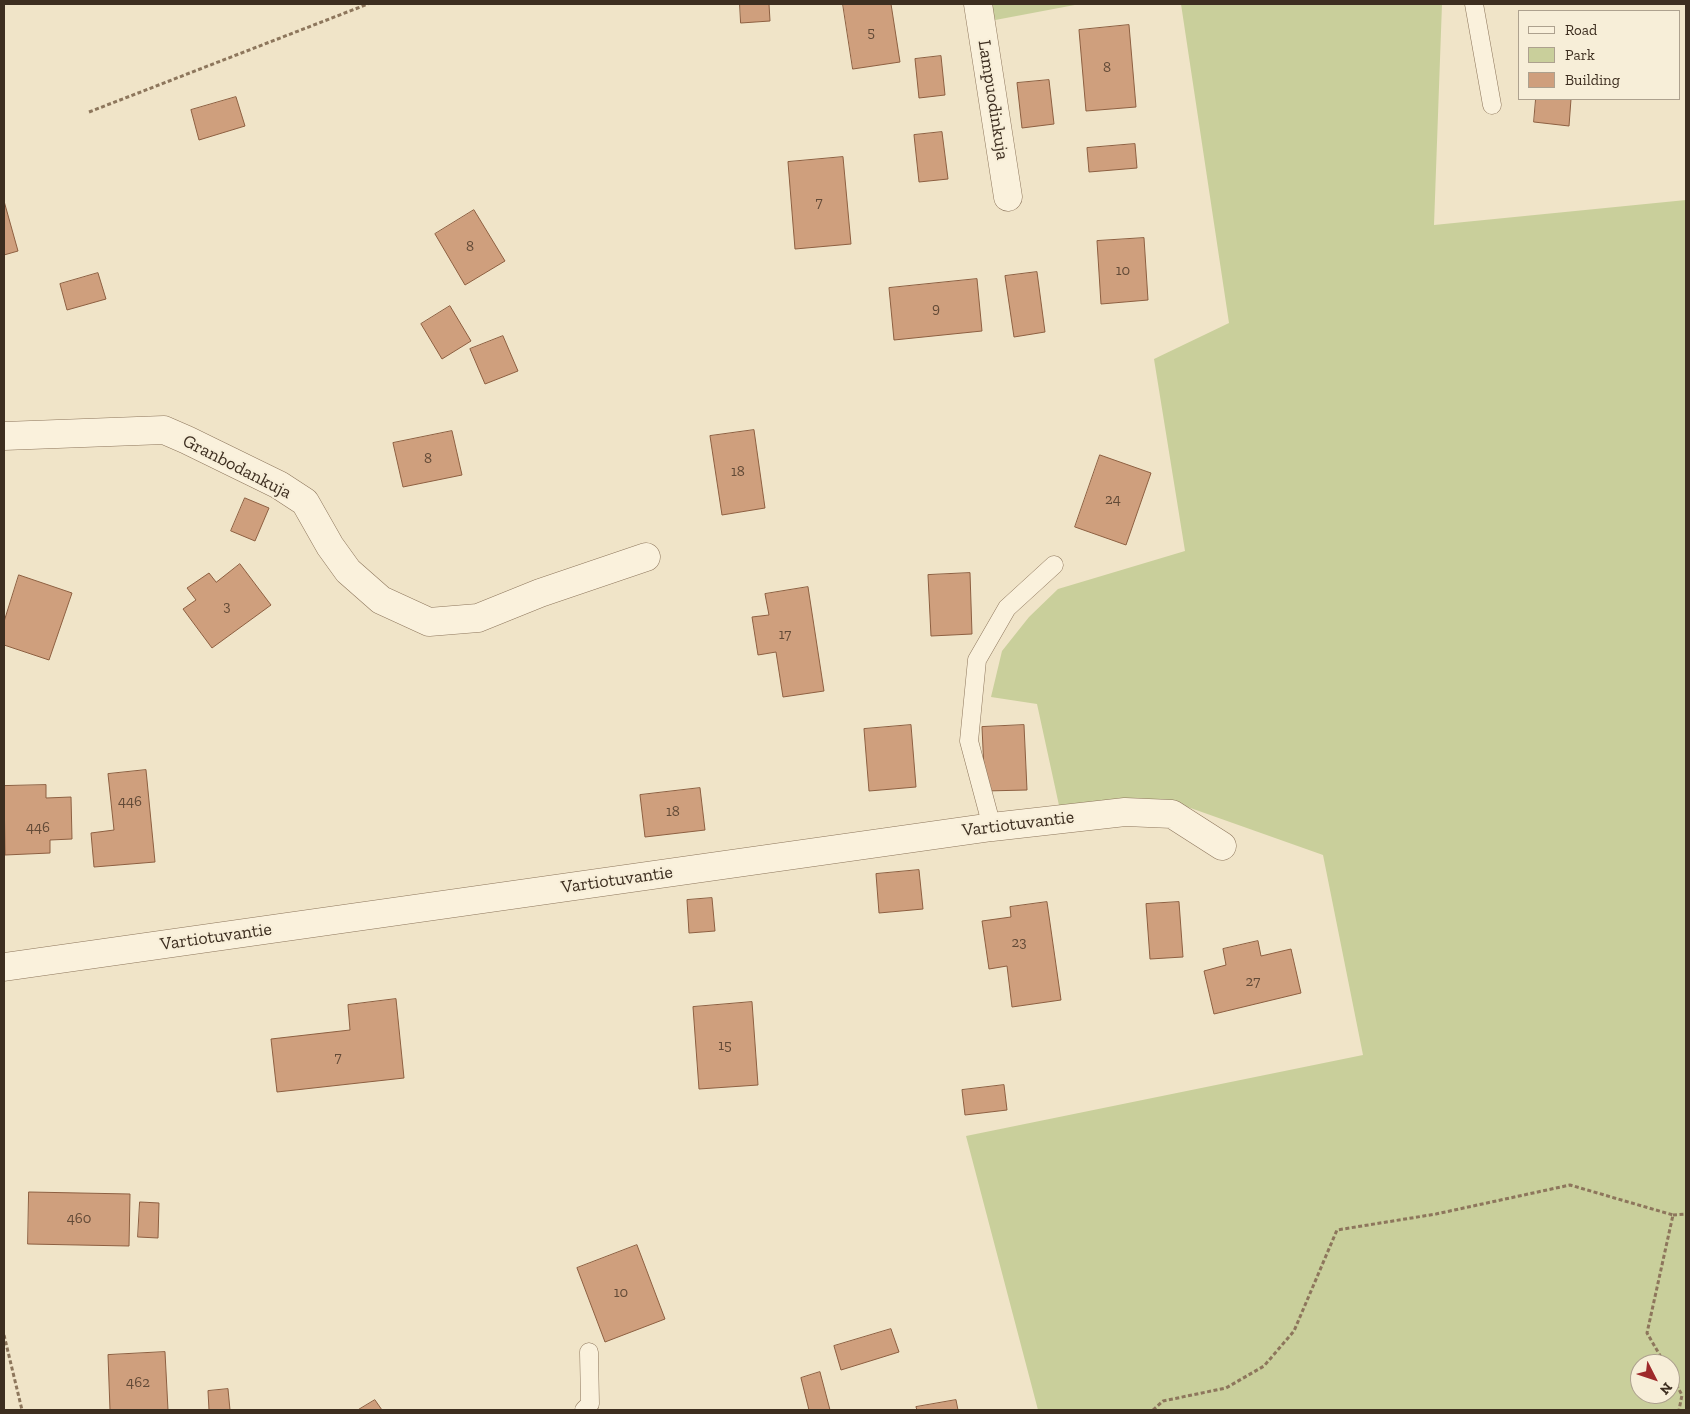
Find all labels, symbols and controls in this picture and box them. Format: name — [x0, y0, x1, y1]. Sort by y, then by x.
legend — [1518, 10, 1680, 100]
text: Road — [1565, 21, 1597, 39]
house number: 5 — [867, 24, 875, 42]
street label: Lampuodinkuja — [973, 38, 1013, 162]
text: Park — [1565, 46, 1595, 64]
house number: 8 — [1103, 59, 1111, 77]
text: Building — [1565, 71, 1620, 89]
house number: 7 — [815, 194, 823, 212]
house number: 8 — [466, 238, 474, 256]
house number: 10 — [1116, 262, 1130, 280]
house number: 9 — [932, 300, 940, 318]
street label: Granbodankuja — [179, 430, 295, 504]
house number: 8 — [424, 450, 432, 468]
house number: 18 — [731, 463, 745, 481]
house number: 24 — [1105, 491, 1121, 509]
house number: 3 — [223, 598, 231, 616]
house number: 17 — [779, 626, 791, 644]
house number: 446 — [118, 793, 142, 811]
house number: 18 — [666, 803, 680, 821]
street label: Vartiotuvantie — [961, 806, 1075, 842]
house number: 446 — [26, 819, 50, 837]
street label: Vartiotuvantie — [560, 861, 674, 899]
street label: Vartiotuvantie — [159, 918, 273, 956]
house number: 23 — [1011, 934, 1027, 952]
house number: 27 — [1246, 973, 1260, 991]
house number: 15 — [718, 1037, 732, 1055]
house number: 7 — [334, 1049, 342, 1067]
house number: 460 — [67, 1210, 91, 1228]
house number: 10 — [614, 1284, 628, 1302]
north arrow — [1630, 1354, 1680, 1404]
house number: 462 — [126, 1374, 150, 1392]
text: N — [1656, 1379, 1676, 1398]

